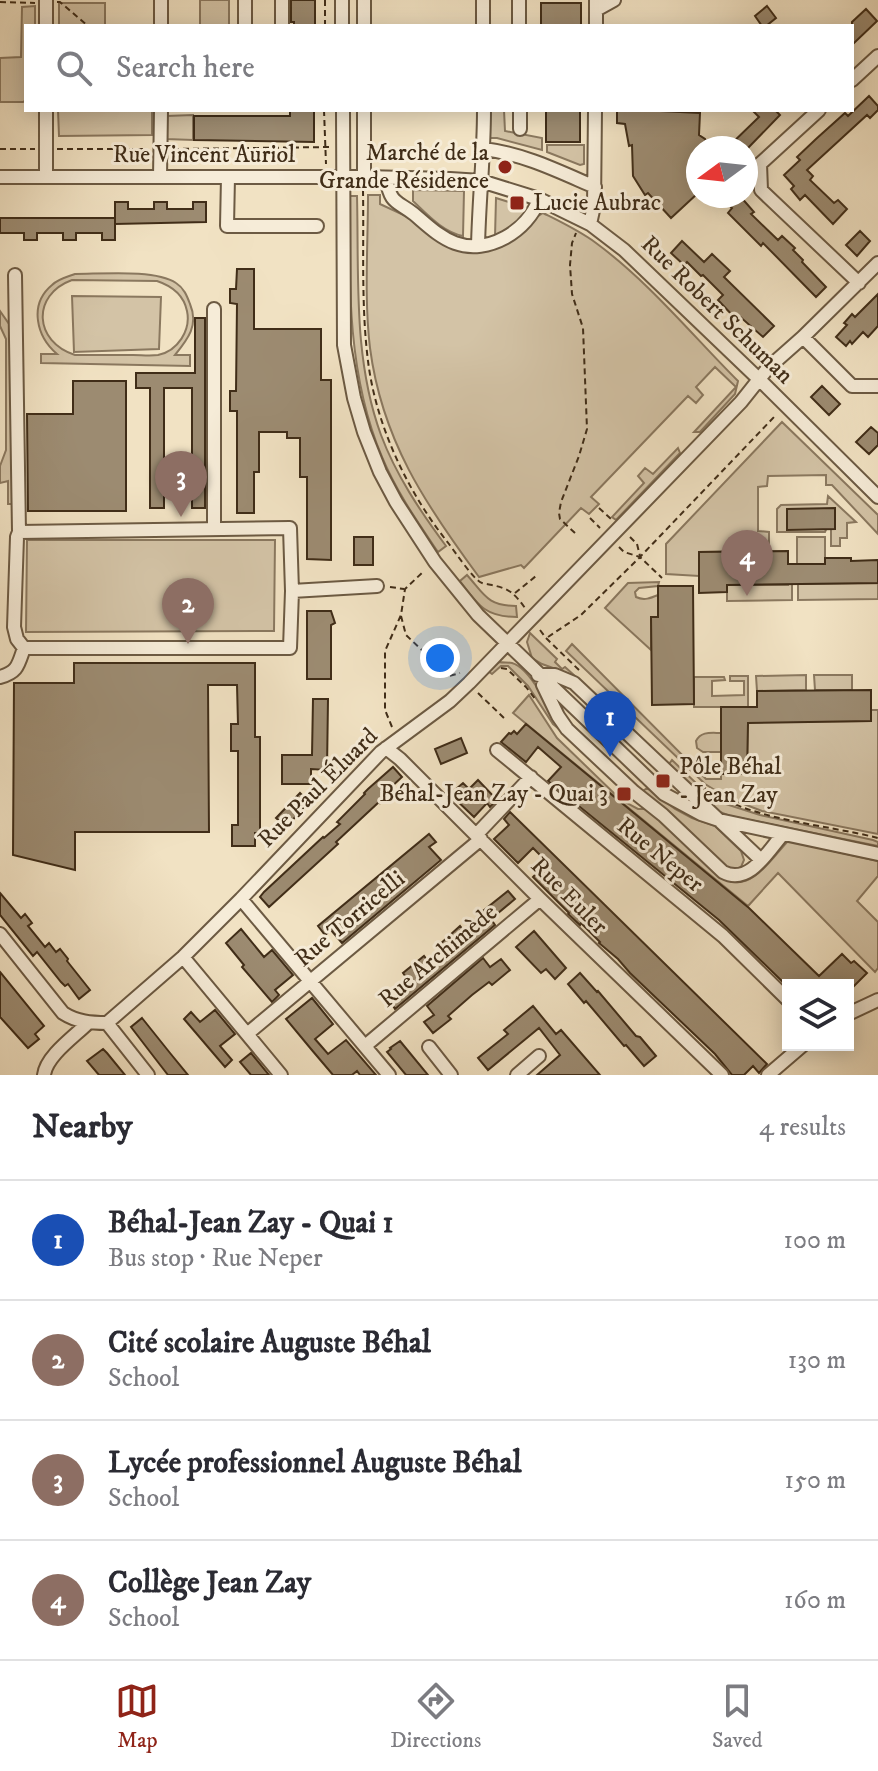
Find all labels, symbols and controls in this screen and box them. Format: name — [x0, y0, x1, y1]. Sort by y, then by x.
search box — [24, 24, 854, 112]
icon: search — [52, 46, 96, 90]
text: Search here — [116, 50, 255, 87]
north arrow — [686, 136, 758, 208]
place label: Marché de la Grande Résidence — [319, 138, 490, 196]
street label: Rue Vincent Auriol — [113, 140, 296, 170]
marker: Marché de la Grande Résidence — [496, 158, 514, 176]
place label: Lucie Aubrac — [533, 188, 661, 218]
marker: Lucie Aubrac — [508, 194, 526, 212]
street label: Rue Robert Schuman — [634, 229, 800, 391]
pin: 3 — [155, 451, 207, 517]
pin: 4 — [721, 530, 773, 596]
pin: 2 — [162, 578, 214, 644]
your location — [420, 638, 460, 678]
pin: 1 — [584, 691, 636, 757]
street label: Rue Paul Éluard — [252, 722, 384, 854]
place label: Pôle Béhal - Jean Zay — [679, 752, 782, 810]
marker: Pôle Béhal - Jean Zay — [654, 772, 672, 790]
place label: Béhal-Jean Zay - Quai 3 — [379, 779, 608, 809]
marker: Béhal-Jean Zay - Quai 3 — [615, 785, 633, 803]
street label: Rue Neper — [611, 811, 709, 899]
street label: Rue Euler — [524, 851, 614, 941]
street label: Rue Torricelli — [289, 864, 411, 974]
street label: Rue Archimède — [373, 898, 503, 1014]
map controls — [782, 979, 854, 1051]
button: layers — [782, 979, 854, 1051]
text: Nearby — [32, 1106, 133, 1148]
text: 4 results — [759, 1111, 846, 1144]
text: Béhal-Jean Zay - Quai 1 — [108, 1205, 394, 1242]
text: 1 — [53, 1224, 63, 1257]
text: 100 m — [783, 1224, 846, 1257]
text: Bus stop · Rue Neper — [108, 1242, 323, 1275]
text: Cité scolaire Auguste Béhal — [108, 1325, 431, 1362]
text: 2 — [52, 1344, 64, 1377]
text: 130 m — [788, 1344, 846, 1377]
text: School — [108, 1362, 179, 1395]
text: Lycée professionnel Auguste Béhal — [108, 1445, 522, 1482]
text: 3 — [53, 1464, 63, 1497]
text: 150 m — [785, 1464, 846, 1497]
text: School — [108, 1482, 179, 1515]
text: Collège Jean Zay — [108, 1565, 311, 1602]
text: 4 — [51, 1584, 65, 1617]
text: 160 m — [784, 1584, 846, 1617]
text: School — [108, 1602, 179, 1635]
tab: Map — [115, 1679, 159, 1754]
tab: Directions — [390, 1679, 481, 1754]
tab: Saved — [712, 1679, 763, 1754]

